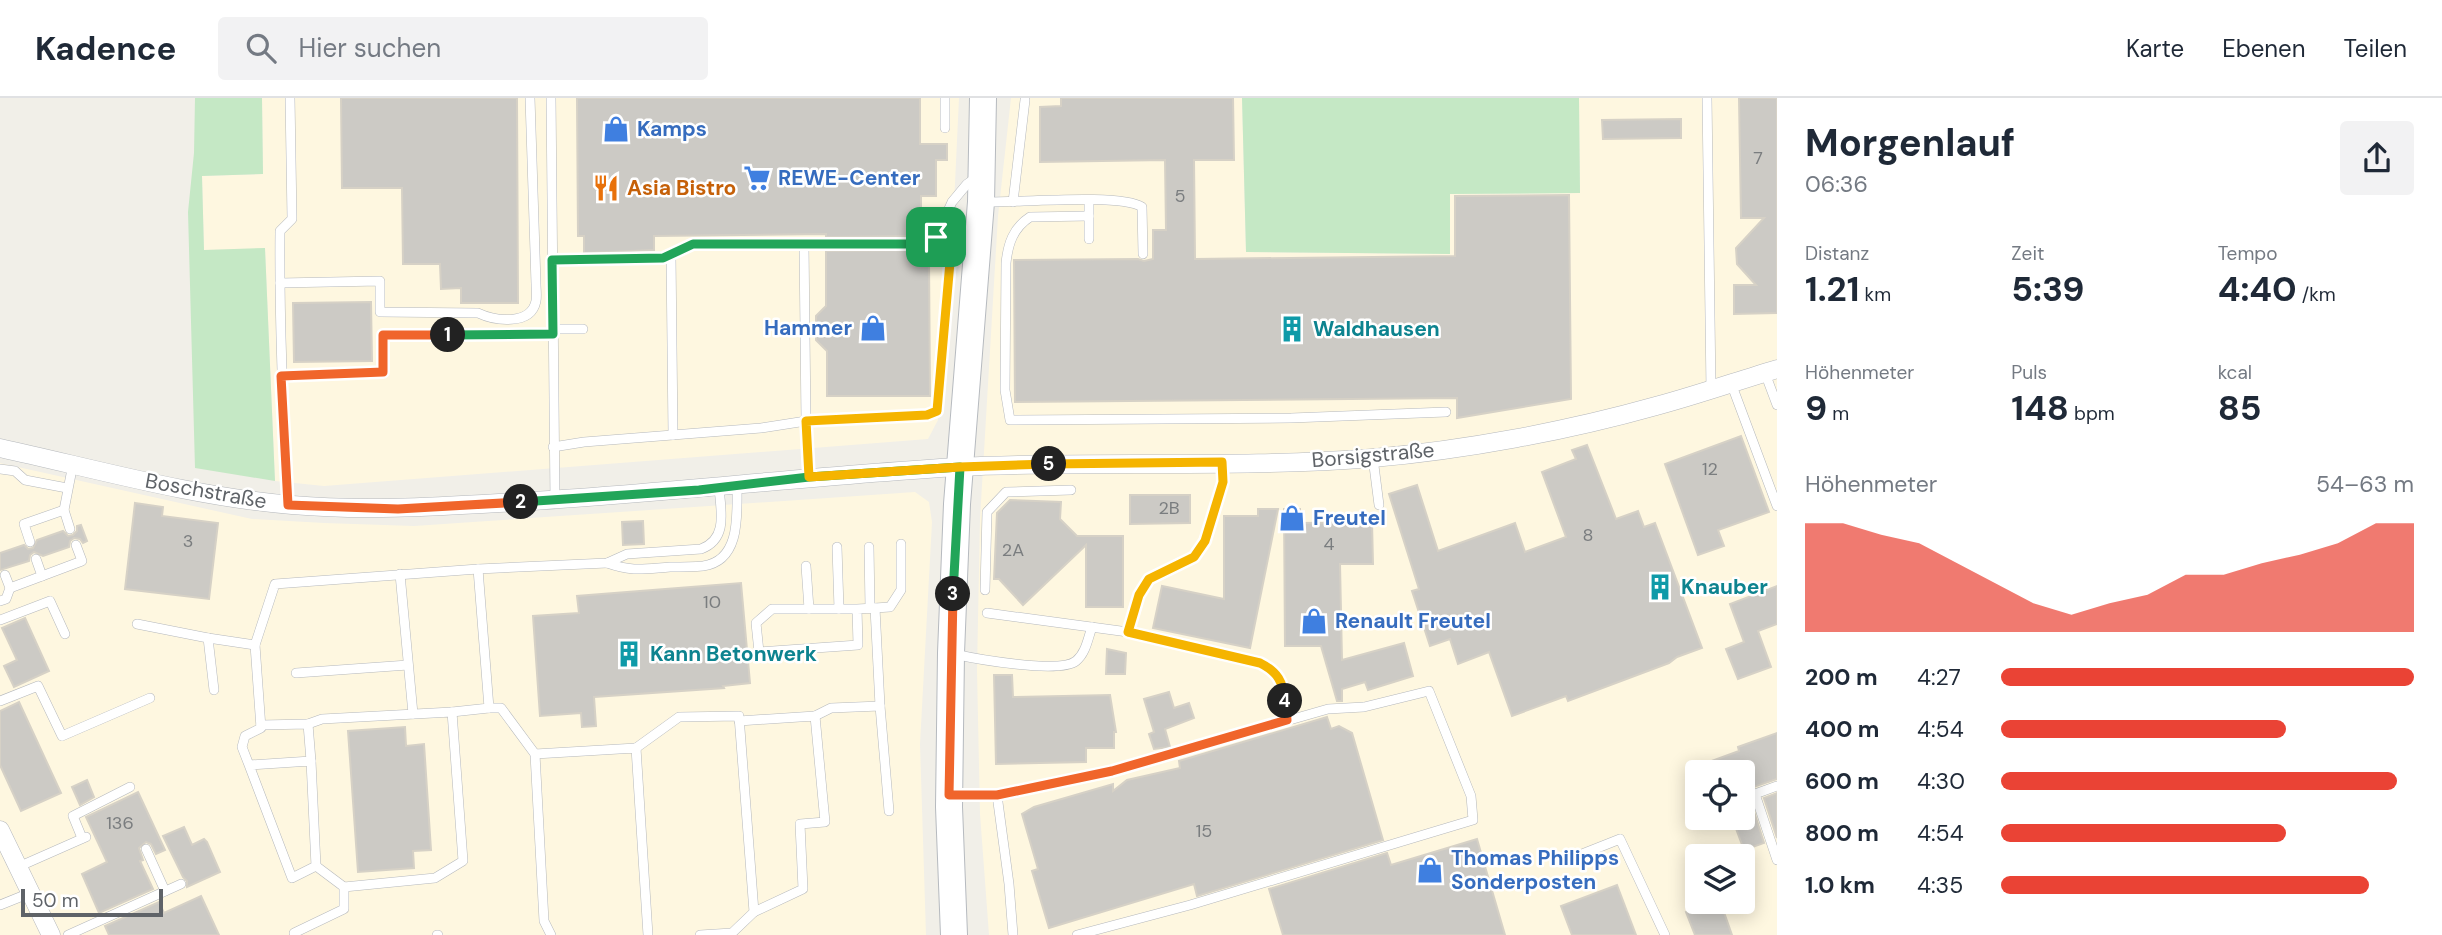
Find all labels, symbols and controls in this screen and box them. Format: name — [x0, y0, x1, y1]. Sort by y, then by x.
search box — [218, 17, 708, 80]
text: Kadence — [35, 27, 176, 70]
icon: search — [242, 29, 280, 67]
text: Hier suchen — [298, 31, 441, 65]
text: Karte — [2126, 33, 2184, 64]
text: Ebenen — [2222, 33, 2306, 64]
text: Teilen — [2344, 33, 2407, 64]
shop icon: Kamps — [601, 114, 631, 144]
place label: Kamps — [637, 115, 707, 143]
text: Morgenlauf — [1805, 118, 2015, 168]
button: share — [2340, 121, 2414, 195]
house number: 7 — [1753, 146, 1763, 170]
supermarket icon: REWE-Center — [742, 163, 772, 193]
place label: REWE-Center — [778, 164, 921, 192]
text: 06:36 — [1805, 169, 1868, 199]
restaurant icon: Asia Bistro — [591, 173, 621, 203]
place label: Asia Bistro — [627, 174, 736, 202]
house number: 5 — [1175, 184, 1185, 208]
pin — [906, 207, 966, 267]
icon: arrive — [917, 218, 955, 256]
text: Distanz — [1805, 241, 1869, 266]
text: Zeit — [2011, 241, 2044, 266]
text: Tempo — [2218, 241, 2278, 266]
text: 1.21 — [1805, 266, 1860, 312]
text: 5:39 — [2011, 266, 2085, 312]
text: 4:40 — [2218, 266, 2297, 312]
text: km — [1860, 282, 1891, 307]
text: /km — [2297, 282, 2336, 307]
shop icon: Hammer — [858, 313, 888, 343]
place label: Hammer — [764, 314, 852, 342]
building icon: Waldhausen — [1277, 314, 1307, 344]
place label: Waldhausen — [1313, 315, 1440, 343]
pin: 1 — [430, 317, 466, 352]
text: 1 — [444, 322, 451, 347]
text: Höhenmeter — [1805, 360, 1914, 385]
text: Puls — [2011, 360, 2047, 385]
text: kcal — [2218, 360, 2252, 385]
text: 9 — [1805, 385, 1827, 431]
text: 148 — [2011, 385, 2069, 431]
text: 85 — [2218, 385, 2262, 431]
text: m — [1827, 401, 1849, 426]
text: bpm — [2069, 401, 2115, 426]
street label: Borsigstraße — [1310, 436, 1436, 474]
pin: 5 — [1032, 446, 1066, 482]
text: 5 — [1043, 451, 1054, 476]
house number: 12 — [1702, 457, 1718, 481]
street label: Boschstraße — [143, 467, 269, 515]
text: Höhenmeter — [1805, 469, 1937, 499]
text: 54–63 m — [2316, 469, 2414, 499]
pin: 2 — [504, 484, 538, 520]
text: 2 — [515, 489, 526, 514]
house number: 2B — [1158, 496, 1180, 520]
shop icon: Freutel — [1277, 503, 1307, 533]
place label: Freutel — [1313, 504, 1386, 532]
house number: 8 — [1583, 523, 1593, 547]
house number: 3 — [183, 529, 193, 553]
house number: 4 — [1324, 532, 1335, 556]
house number: 2A — [1002, 538, 1024, 562]
building icon: Knauber — [1645, 572, 1675, 602]
place label: Knauber — [1681, 573, 1768, 601]
pin: 3 — [936, 576, 970, 612]
text: 3 — [947, 581, 958, 606]
house number: 10 — [703, 590, 721, 614]
shop icon: Renault Freutel — [1299, 606, 1329, 636]
place label: Renault Freutel — [1335, 607, 1491, 635]
building icon: Kann Betonwerk — [614, 639, 644, 669]
place label: Kann Betonwerk — [650, 640, 817, 668]
text: 200 m — [1805, 662, 1878, 692]
text: 4:27 — [1917, 662, 1961, 692]
pin: 4 — [1268, 684, 1302, 718]
text: 4 — [1278, 688, 1291, 713]
text: 400 m — [1805, 714, 1879, 744]
text: 4:54 — [1917, 714, 1964, 744]
map controls — [1685, 760, 1755, 914]
button: locate — [1685, 760, 1755, 830]
text: 600 m — [1805, 766, 1879, 796]
text: 4:30 — [1917, 766, 1965, 796]
house number: 136 — [106, 811, 134, 835]
text: 800 m — [1805, 818, 1879, 848]
text: 4:54 — [1917, 818, 1964, 848]
house number: 15 — [1196, 819, 1212, 843]
place label: Thomas Philipps Sonderposten — [1451, 844, 1619, 896]
button: layers — [1685, 844, 1755, 914]
shop icon: Thomas Philipps Sonderposten — [1415, 855, 1445, 885]
text: 1.0 km — [1805, 870, 1875, 900]
text: 4:35 — [1917, 870, 1963, 900]
scale bar — [21, 886, 163, 918]
text: 50 m — [32, 888, 79, 913]

